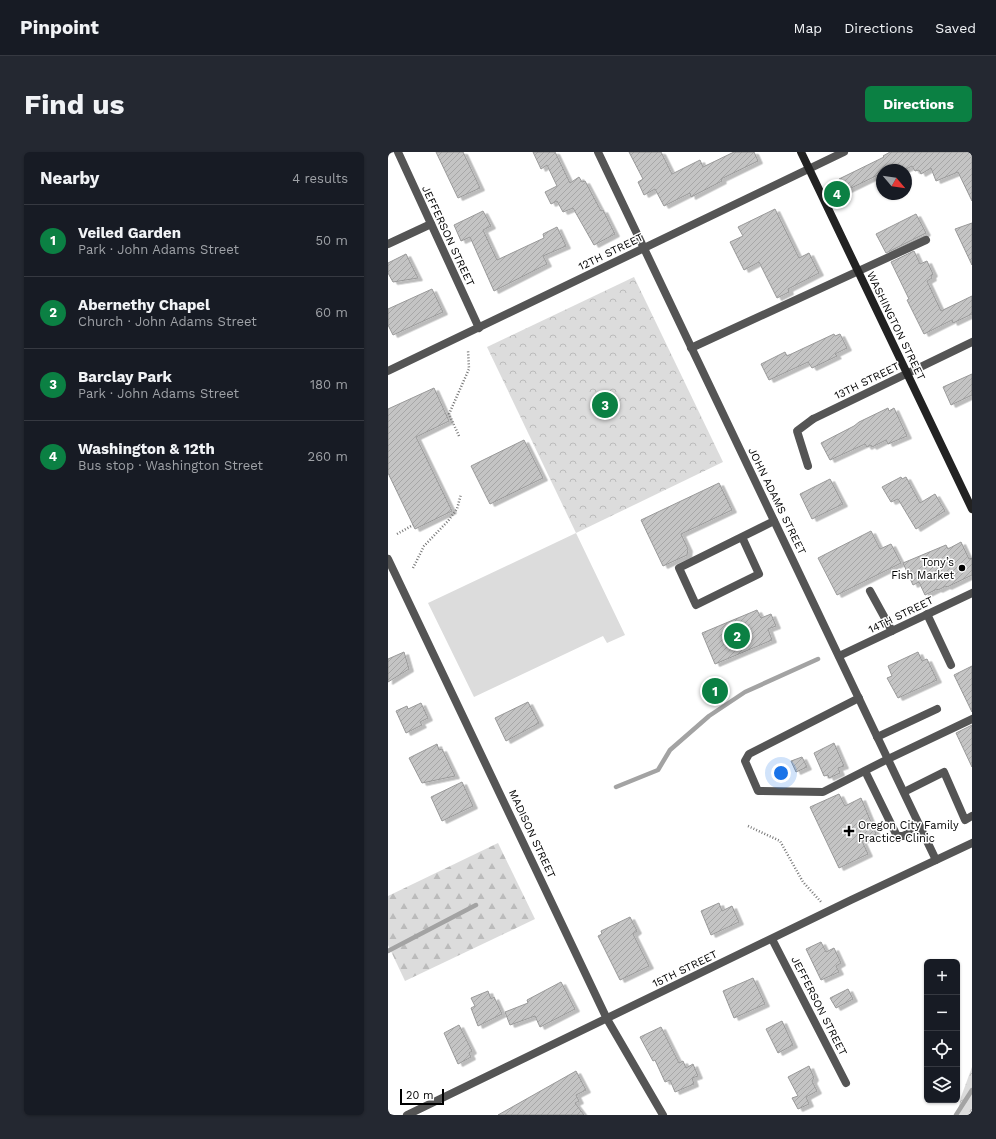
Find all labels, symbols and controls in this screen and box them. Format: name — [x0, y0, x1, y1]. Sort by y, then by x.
text: Pinpoint — [20, 16, 99, 39]
text: Map — [794, 20, 822, 36]
text: Directions — [844, 20, 913, 36]
text: Saved — [935, 20, 976, 36]
button: Directions — [865, 86, 972, 122]
text: Find us — [24, 88, 124, 121]
north arrow — [876, 164, 912, 200]
text: Nearby — [40, 168, 99, 188]
text: 4 results — [292, 171, 348, 186]
pin: 4 — [824, 179, 850, 209]
street label: JEFFERSON STREET — [419, 184, 477, 289]
text: Veiled Garden — [78, 224, 181, 242]
street label: 12TH STREET — [576, 231, 646, 273]
text: 1 — [50, 233, 56, 248]
text: 50 m — [316, 233, 348, 248]
text: Park · John Adams Street — [78, 242, 239, 257]
street label: WASHINGTON STREET — [864, 269, 928, 383]
text: Abernethy Chapel — [78, 296, 210, 314]
text: 2 — [49, 305, 57, 320]
text: 60 m — [315, 305, 348, 320]
text: Church · John Adams Street — [78, 314, 257, 329]
street label: 13TH STREET — [832, 360, 902, 402]
text: Barclay Park — [78, 368, 172, 386]
text: 3 — [49, 377, 57, 392]
text: 180 m — [310, 377, 348, 392]
text: Park · John Adams Street — [78, 386, 239, 401]
pin: 3 — [592, 390, 618, 420]
text: Washington & 12th — [78, 440, 215, 458]
street label: JOHN ADAMS STREET — [745, 445, 809, 557]
text: 4 — [49, 449, 57, 464]
text: 260 m — [308, 449, 348, 464]
text: Bus stop · Washington Street — [78, 458, 263, 473]
place label: Tony’s Fish Market — [891, 556, 954, 582]
marker: Tony’s Fish Market — [957, 563, 967, 573]
street label: 14TH STREET — [866, 594, 936, 636]
pin: 2 — [724, 621, 750, 651]
pin: 1 — [702, 676, 728, 706]
your location — [771, 763, 791, 783]
street label: MADISON STREET — [506, 788, 558, 881]
place label: Oregon City Family Practice Clinic — [858, 819, 959, 845]
marker: Oregon City Family Practice Clinic — [843, 825, 855, 837]
street label: 15TH STREET — [650, 948, 720, 990]
street label: JEFFERSON STREET — [788, 954, 850, 1058]
map controls — [924, 959, 960, 1103]
button: + — [924, 959, 960, 995]
button: − — [924, 995, 960, 1031]
button: locate — [924, 1031, 960, 1067]
button: layers — [924, 1067, 960, 1103]
scale bar — [400, 1087, 444, 1106]
text: 20 m — [406, 1089, 434, 1102]

